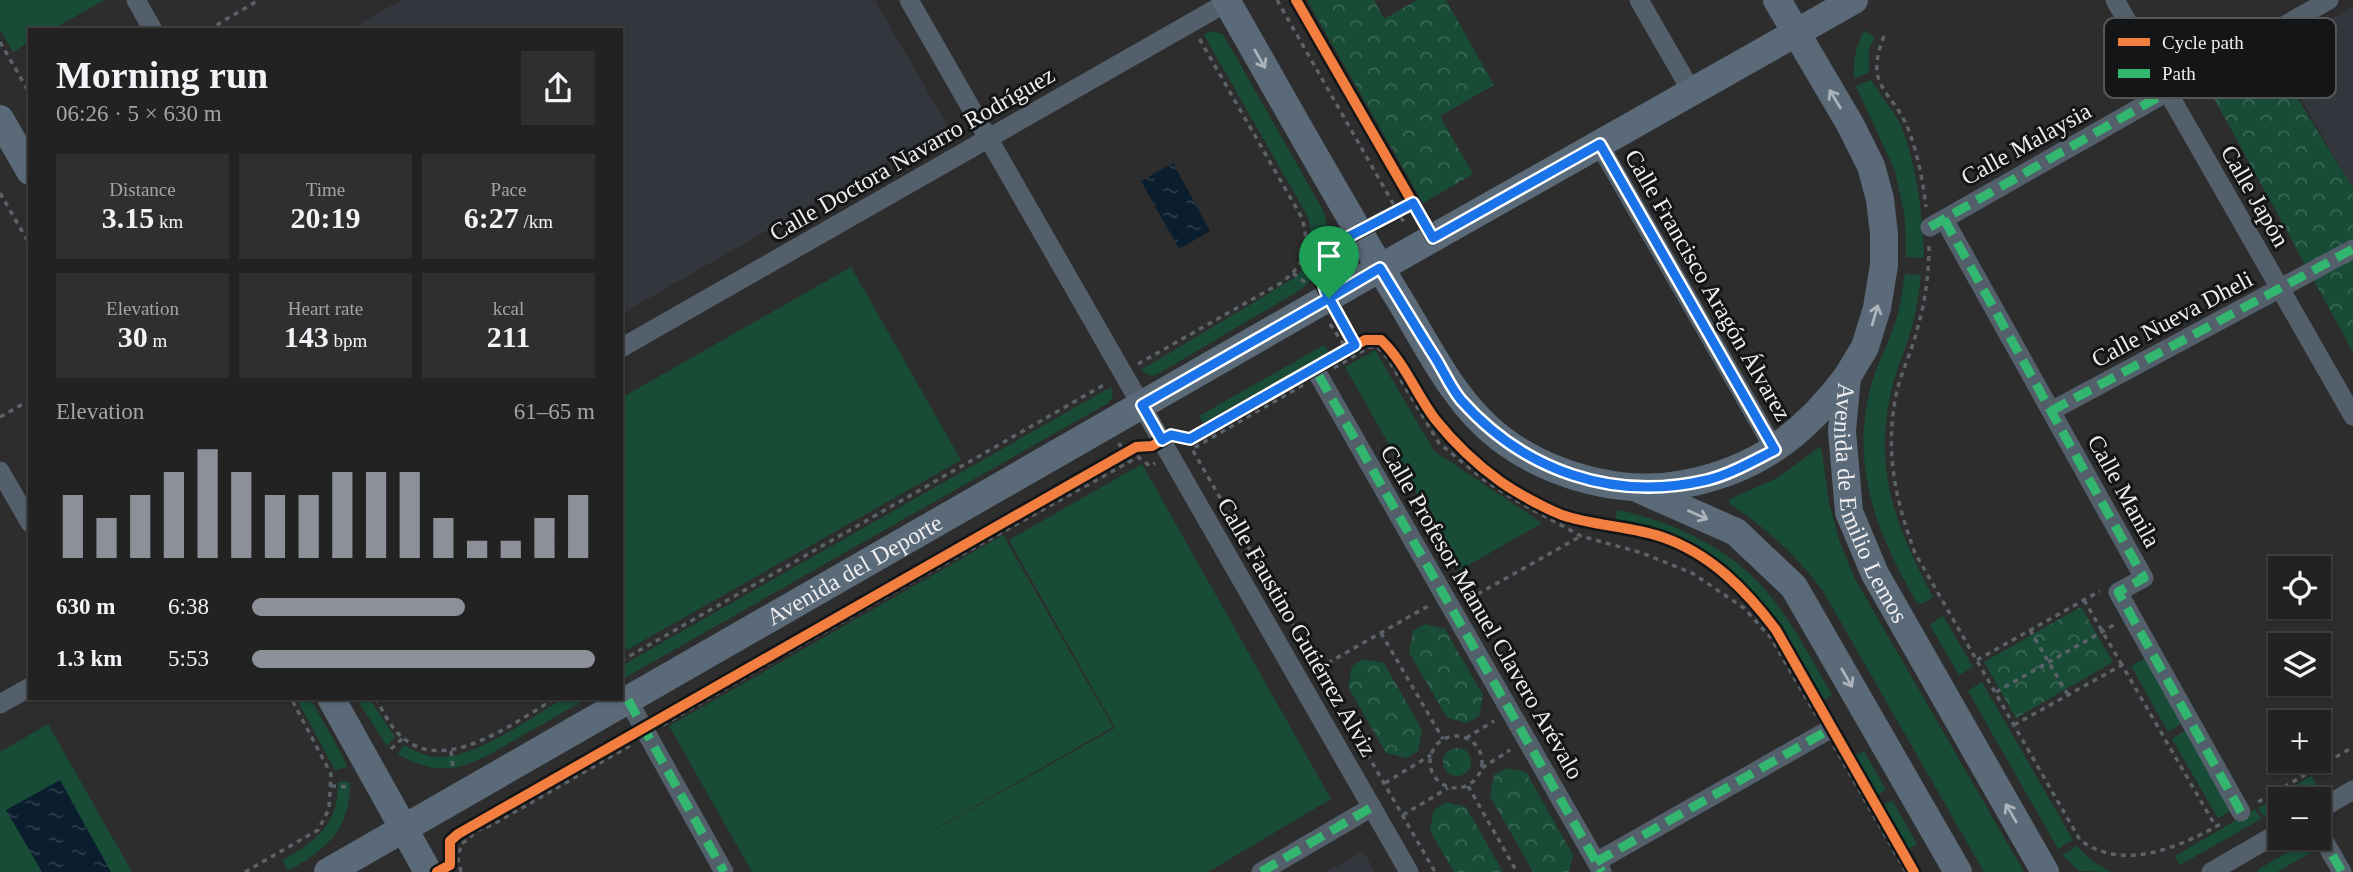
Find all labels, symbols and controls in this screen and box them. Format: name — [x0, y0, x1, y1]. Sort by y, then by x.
legend — [2104, 18, 2336, 98]
text: Cycle path — [2162, 32, 2244, 53]
one-way arrow — [1253, 49, 1267, 69]
button: share — [521, 51, 595, 125]
text: Morning run — [56, 54, 268, 96]
street label: Calle Doctora Navarro Rodríguez — [765, 62, 1059, 246]
text: Path — [2162, 63, 2196, 84]
one-way arrow — [1828, 89, 1842, 109]
street label: Calle Malaysia — [1956, 97, 2096, 190]
text: 06:26 · 5 × 630 m — [56, 101, 222, 126]
street label: Calle Japón — [2216, 141, 2294, 251]
street label: Calle Francisco Aragón Álvarez — [1620, 145, 1796, 425]
text: Distance — [109, 179, 176, 200]
text: Time — [306, 179, 345, 200]
text: Pace — [491, 179, 526, 200]
text: 3.15 — [102, 201, 154, 234]
text: 20:19 — [291, 201, 361, 234]
text: 6:27 — [464, 201, 519, 234]
text: km — [154, 211, 183, 232]
text: /km — [519, 211, 553, 232]
pin — [1299, 226, 1359, 298]
icon: arrive — [1310, 237, 1348, 275]
street label: Calle Nueva Dheli — [2087, 265, 2257, 372]
text: Elevation — [106, 298, 179, 319]
text: Heart rate — [288, 298, 363, 319]
text: kcal — [493, 298, 524, 319]
one-way arrow — [1869, 304, 1882, 326]
text: 30 — [118, 320, 148, 353]
text: 143 — [284, 320, 329, 353]
text: 211 — [487, 320, 530, 353]
text: m — [148, 330, 167, 351]
text: bpm — [329, 330, 367, 351]
street label: Avenida de Emilio Lemos — [1829, 382, 1913, 627]
text: Elevation — [56, 399, 144, 424]
text: 61–65 m — [514, 399, 595, 424]
street label: Calle Manila — [2082, 430, 2166, 552]
street label: Calle Profesor Manuel Clavero Arévalo — [1375, 440, 1589, 784]
street label: Calle Faustino Gutiérrez Alviz — [1212, 493, 1382, 761]
street label: Avenida del Deporte — [762, 509, 947, 630]
one-way arrow — [1687, 509, 1708, 522]
map controls — [2268, 556, 2331, 850]
button: locate — [2268, 556, 2331, 619]
text: 630 m — [56, 594, 115, 619]
text: 6:38 — [168, 594, 209, 619]
button: layers — [2268, 633, 2331, 696]
text: 1.3 km — [56, 646, 122, 671]
text: 5:53 — [168, 646, 209, 671]
one-way arrow — [1840, 668, 1854, 688]
button: + — [2268, 710, 2331, 773]
button: − — [2268, 787, 2331, 850]
one-way arrow — [2004, 803, 2018, 823]

